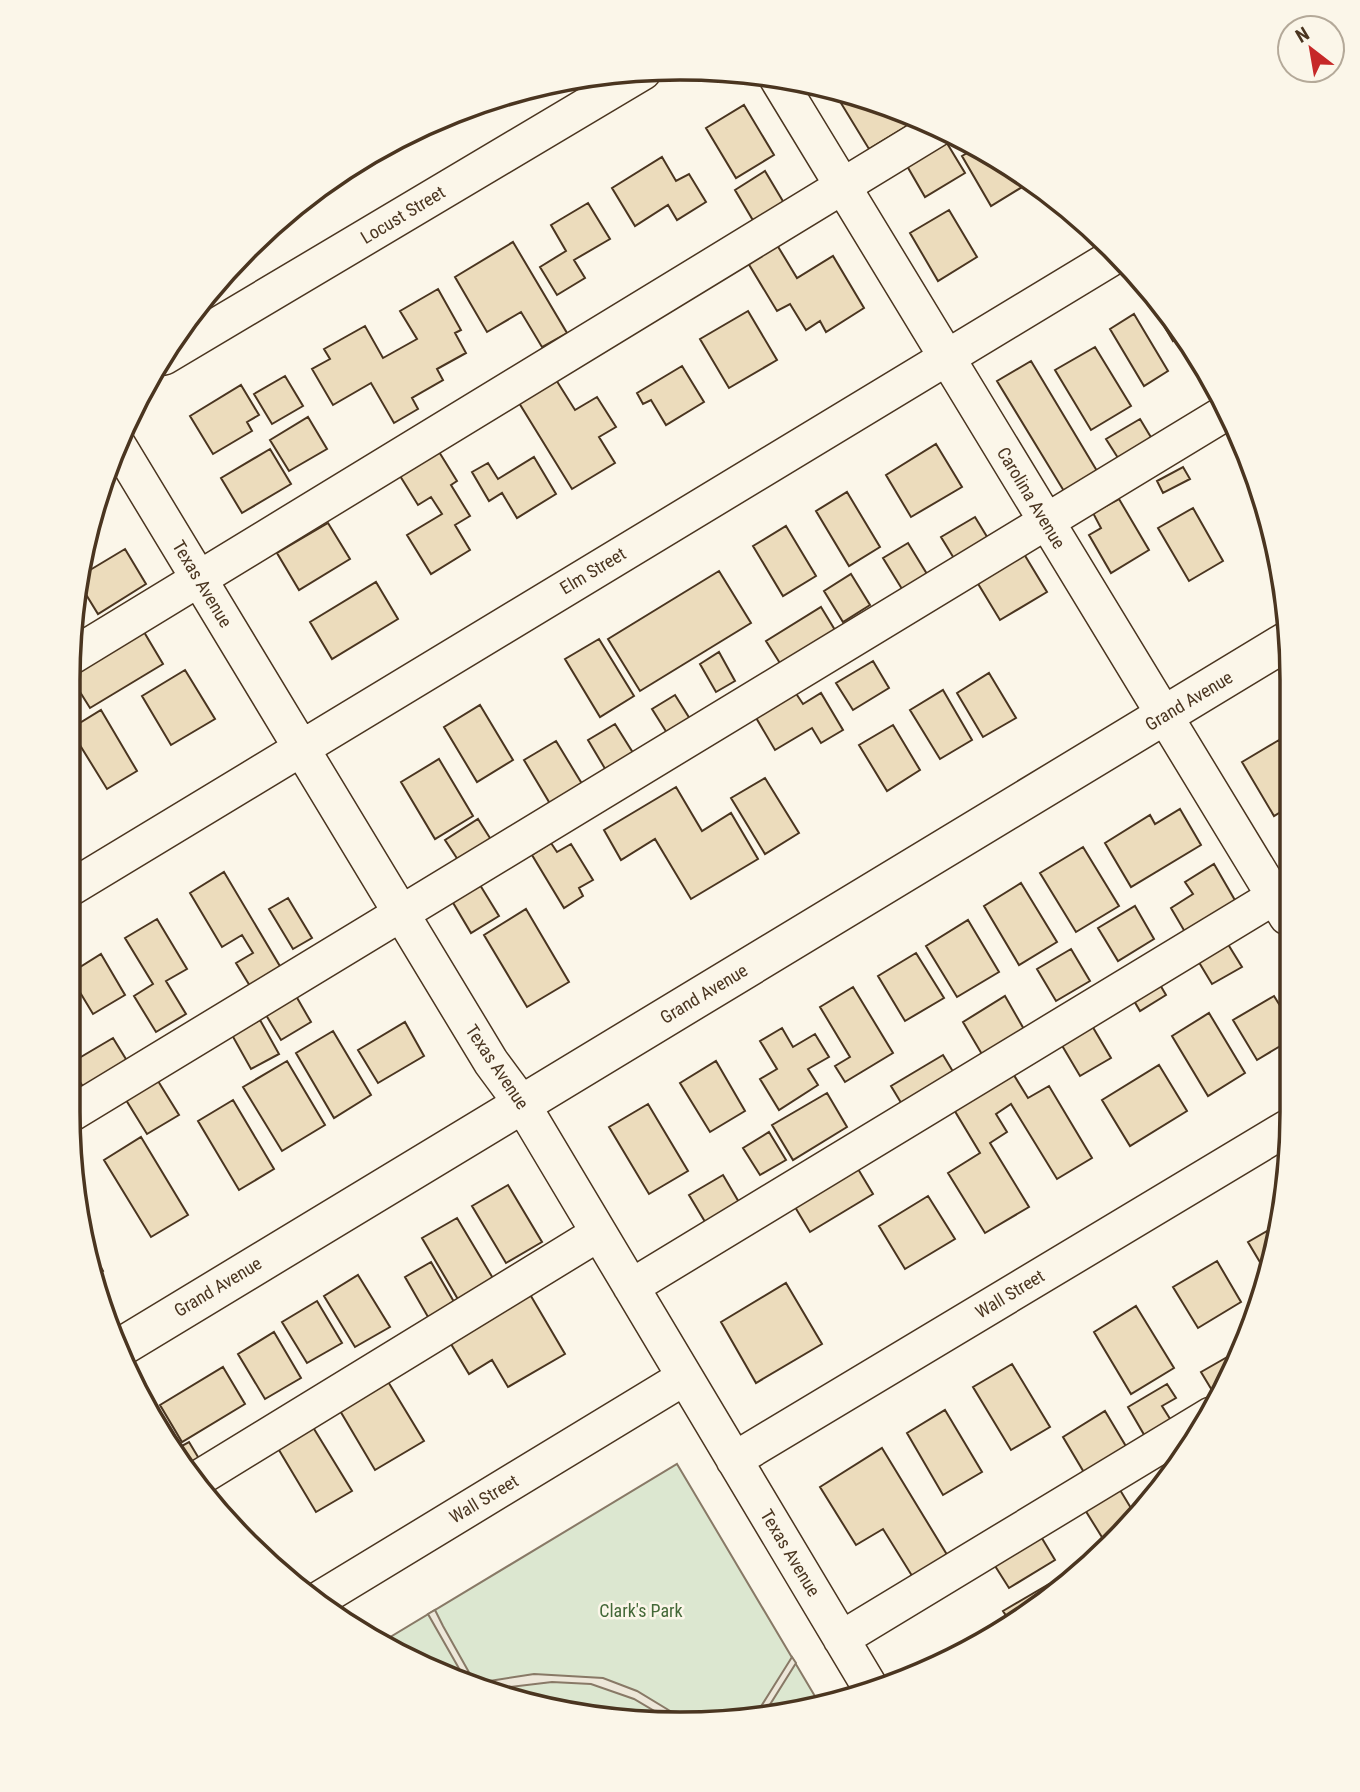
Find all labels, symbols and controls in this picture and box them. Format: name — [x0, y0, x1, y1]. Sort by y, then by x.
north arrow — [1276, 14, 1346, 84]
text: N — [1292, 22, 1313, 48]
street label: Locust Street — [357, 181, 449, 248]
street label: Carolina Avenue — [993, 443, 1070, 552]
street label: Texas Avenue — [168, 536, 237, 631]
street label: Elm Street — [556, 543, 629, 598]
street label: Grand Avenue — [1141, 666, 1236, 735]
street label: Grand Avenue — [656, 959, 751, 1028]
street label: Texas Avenue — [461, 1020, 533, 1113]
street label: Grand Avenue — [170, 1252, 265, 1321]
street label: Wall Street — [971, 1265, 1048, 1322]
street label: Wall Street — [445, 1470, 522, 1527]
street label: Texas Avenue — [756, 1505, 825, 1600]
park label: Clark's Park — [599, 1600, 683, 1621]

